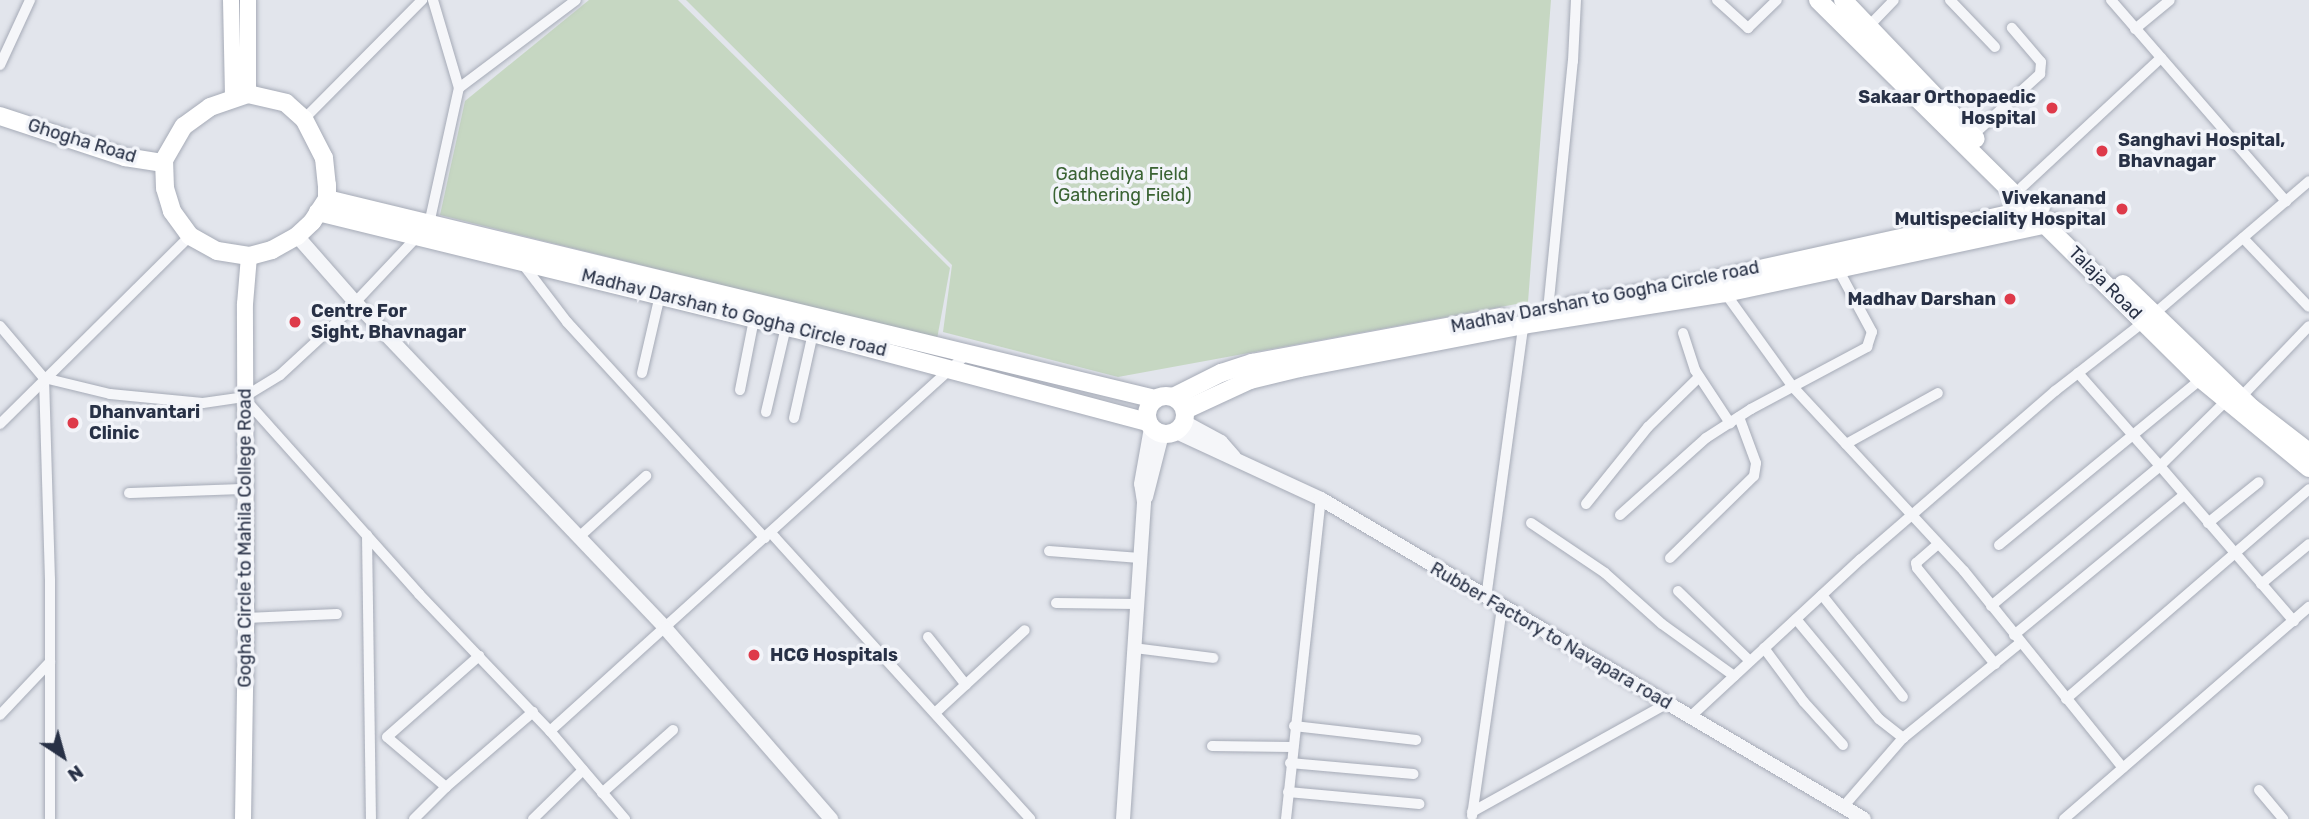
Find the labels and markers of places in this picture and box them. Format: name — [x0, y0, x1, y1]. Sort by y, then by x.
place label: Sakaar Orthopaedic Hospital — [1858, 87, 2036, 130]
marker: Sakaar Orthopaedic Hospital — [2042, 98, 2062, 118]
place label: Sanghavi Hospital, Bhavnagar — [2118, 130, 2285, 172]
marker: Sanghavi Hospital, Bhavnagar — [2092, 141, 2112, 161]
place label: Vivekanand Multispeciality Hospital — [1894, 188, 2106, 230]
marker: Vivekanand Multispeciality Hospital — [2112, 199, 2132, 219]
place label: Madhav Darshan — [1847, 288, 1996, 310]
marker: Madhav Darshan — [2002, 291, 2018, 307]
place label: Centre For Sight, Bhavnagar — [311, 301, 466, 344]
marker: Centre For Sight, Bhavnagar — [285, 312, 305, 332]
place label: Dhanvantari Clinic — [89, 402, 200, 444]
marker: Dhanvantari Clinic — [63, 413, 83, 433]
place label: HCG Hospitals — [770, 644, 898, 666]
marker: HCG Hospitals — [744, 645, 764, 665]

